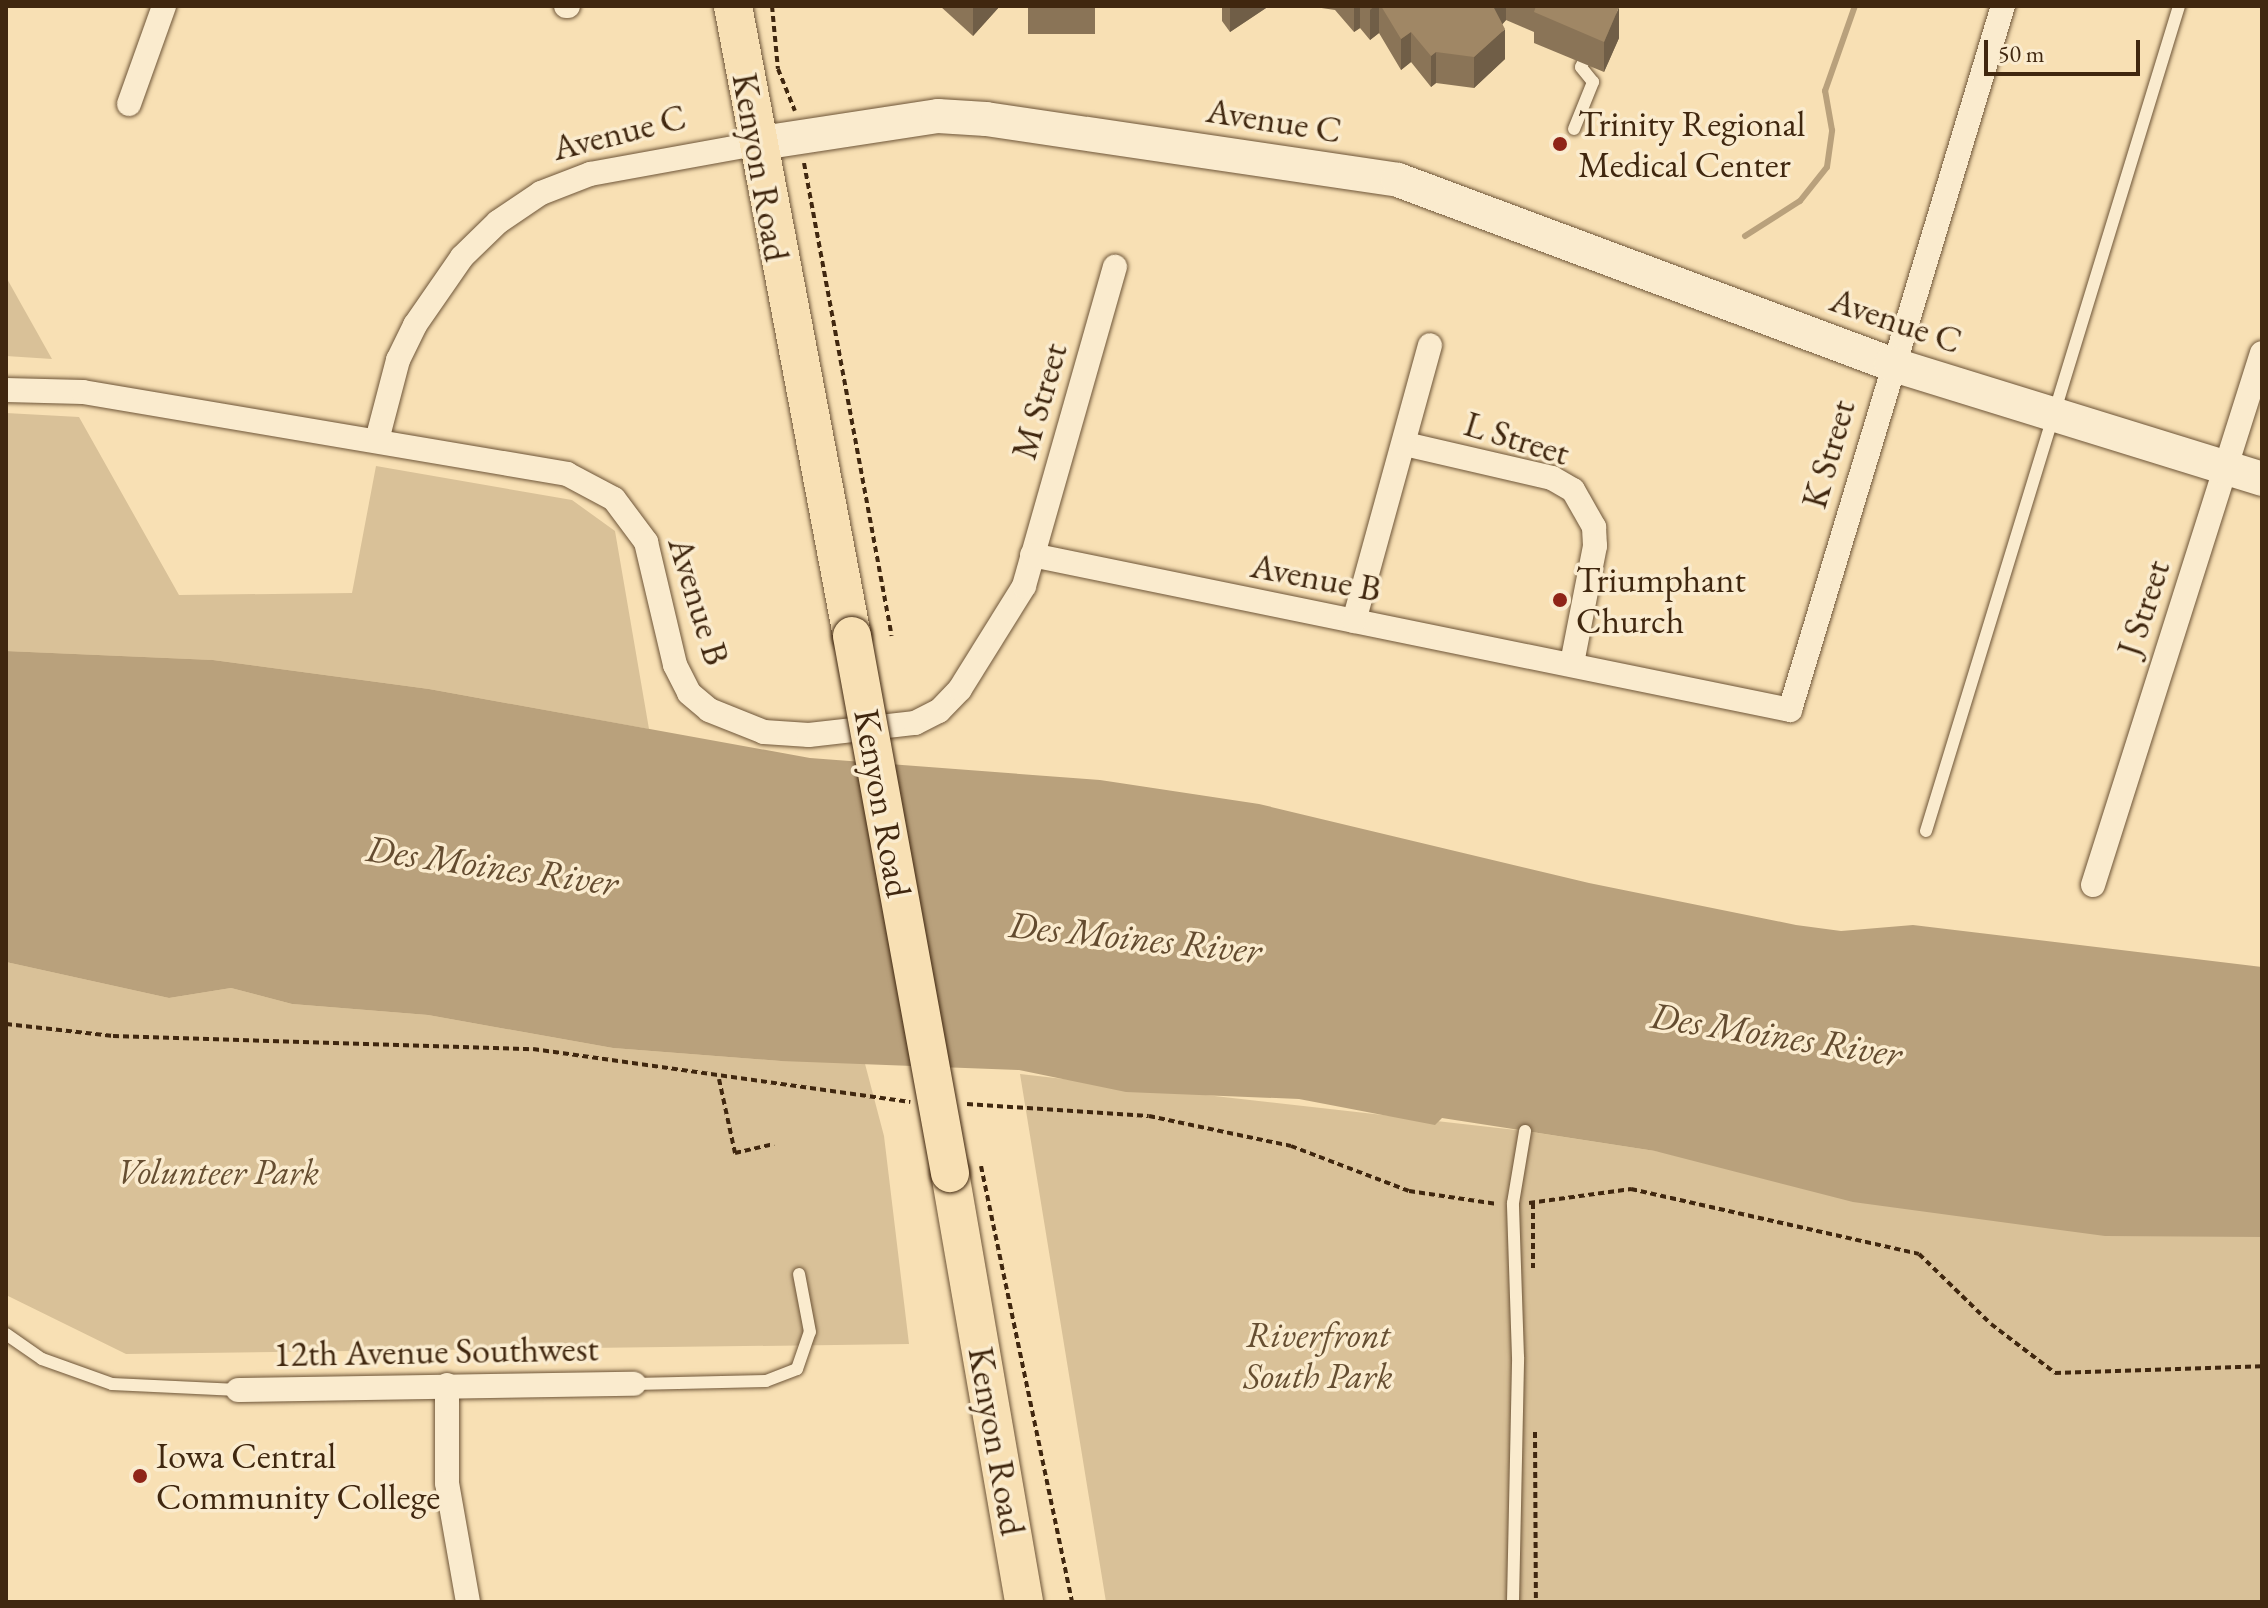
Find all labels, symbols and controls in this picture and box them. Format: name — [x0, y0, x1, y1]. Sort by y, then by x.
scale bar — [1988, 24, 2144, 74]
text: 50 m — [1998, 38, 2045, 69]
street label: Kenyon Road — [723, 70, 799, 264]
street label: Avenue C — [1203, 88, 1345, 152]
street label: Avenue C — [548, 95, 690, 169]
place label: Trinity Regional Medical Center — [1578, 101, 1805, 186]
marker: Trinity Regional Medical Center — [1549, 133, 1571, 155]
street label: Avenue C — [1825, 277, 1967, 363]
street label: M Street — [1002, 338, 1076, 464]
street label: K Street — [1792, 395, 1864, 513]
street label: L Street — [1459, 402, 1575, 474]
street label: Avenue B — [659, 532, 739, 670]
street label: Avenue B — [1247, 543, 1385, 611]
street label: J Street — [2107, 554, 2179, 662]
place label: Triumphant Church — [1576, 557, 1746, 642]
marker: Triumphant Church — [1551, 591, 1569, 609]
street label: Kenyon Road — [845, 706, 921, 900]
water label: Des Moines River — [363, 825, 621, 905]
water label: Des Moines River — [1007, 901, 1263, 973]
water label: Des Moines River — [1647, 992, 1905, 1076]
park label: Volunteer Park — [117, 1150, 319, 1194]
park label: Riverfront South Park — [1243, 1312, 1393, 1397]
street label: 12th Avenue Southwest — [273, 1327, 599, 1375]
street label: Kenyon Road — [959, 1344, 1035, 1538]
place label: Iowa Central Community College — [156, 1433, 440, 1518]
marker: Iowa Central Community College — [131, 1467, 149, 1485]

